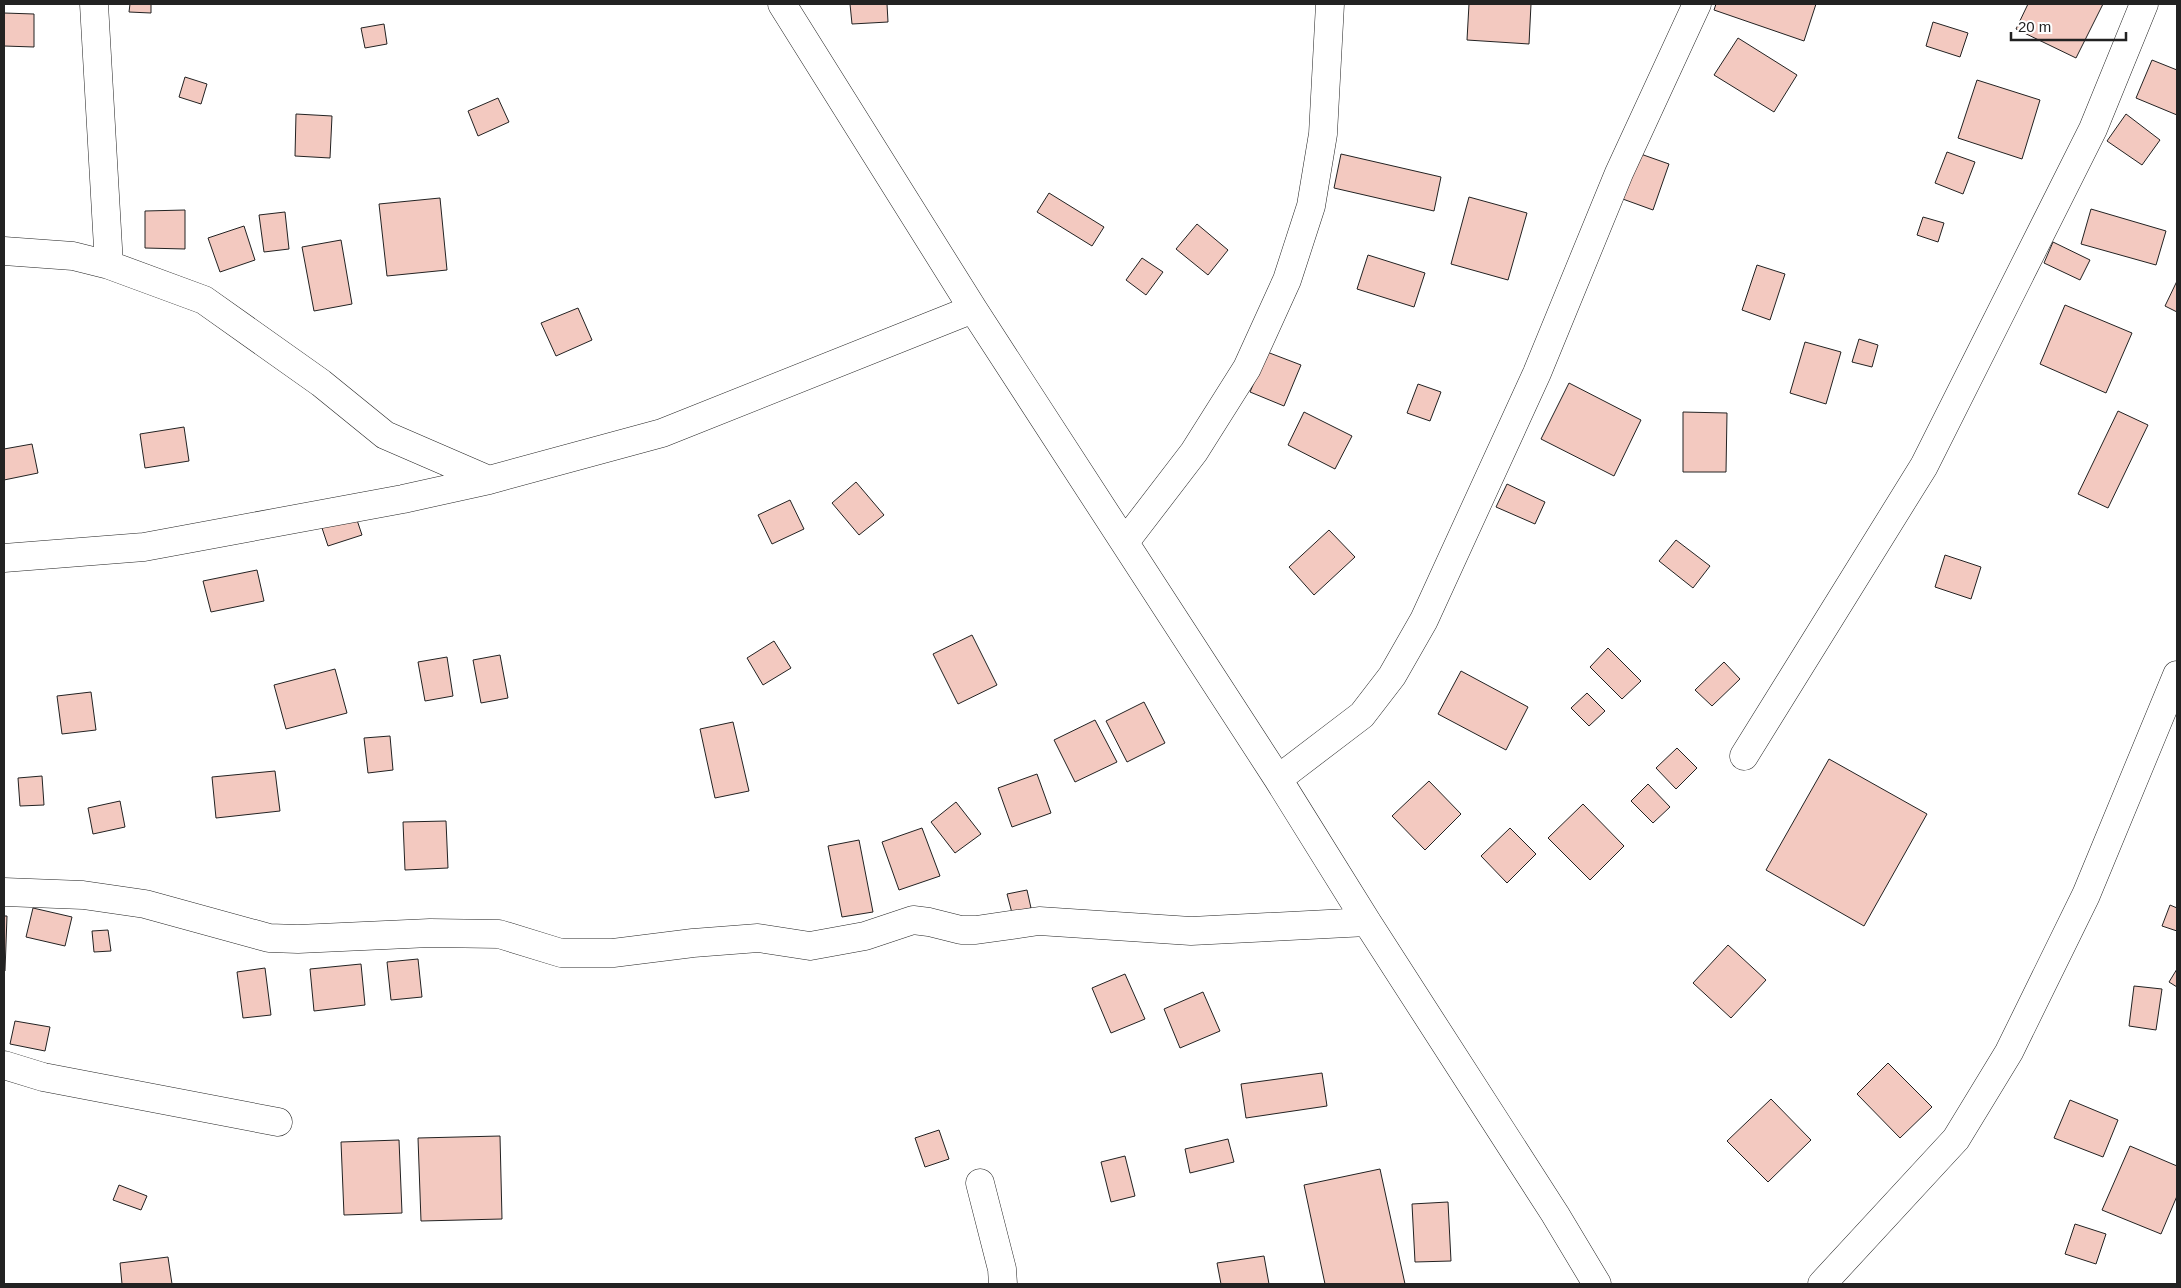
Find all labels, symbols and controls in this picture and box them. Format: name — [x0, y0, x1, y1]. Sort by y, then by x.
scale bar — [2011, 10, 2126, 42]
text: 20 m — [2018, 18, 2051, 35]

